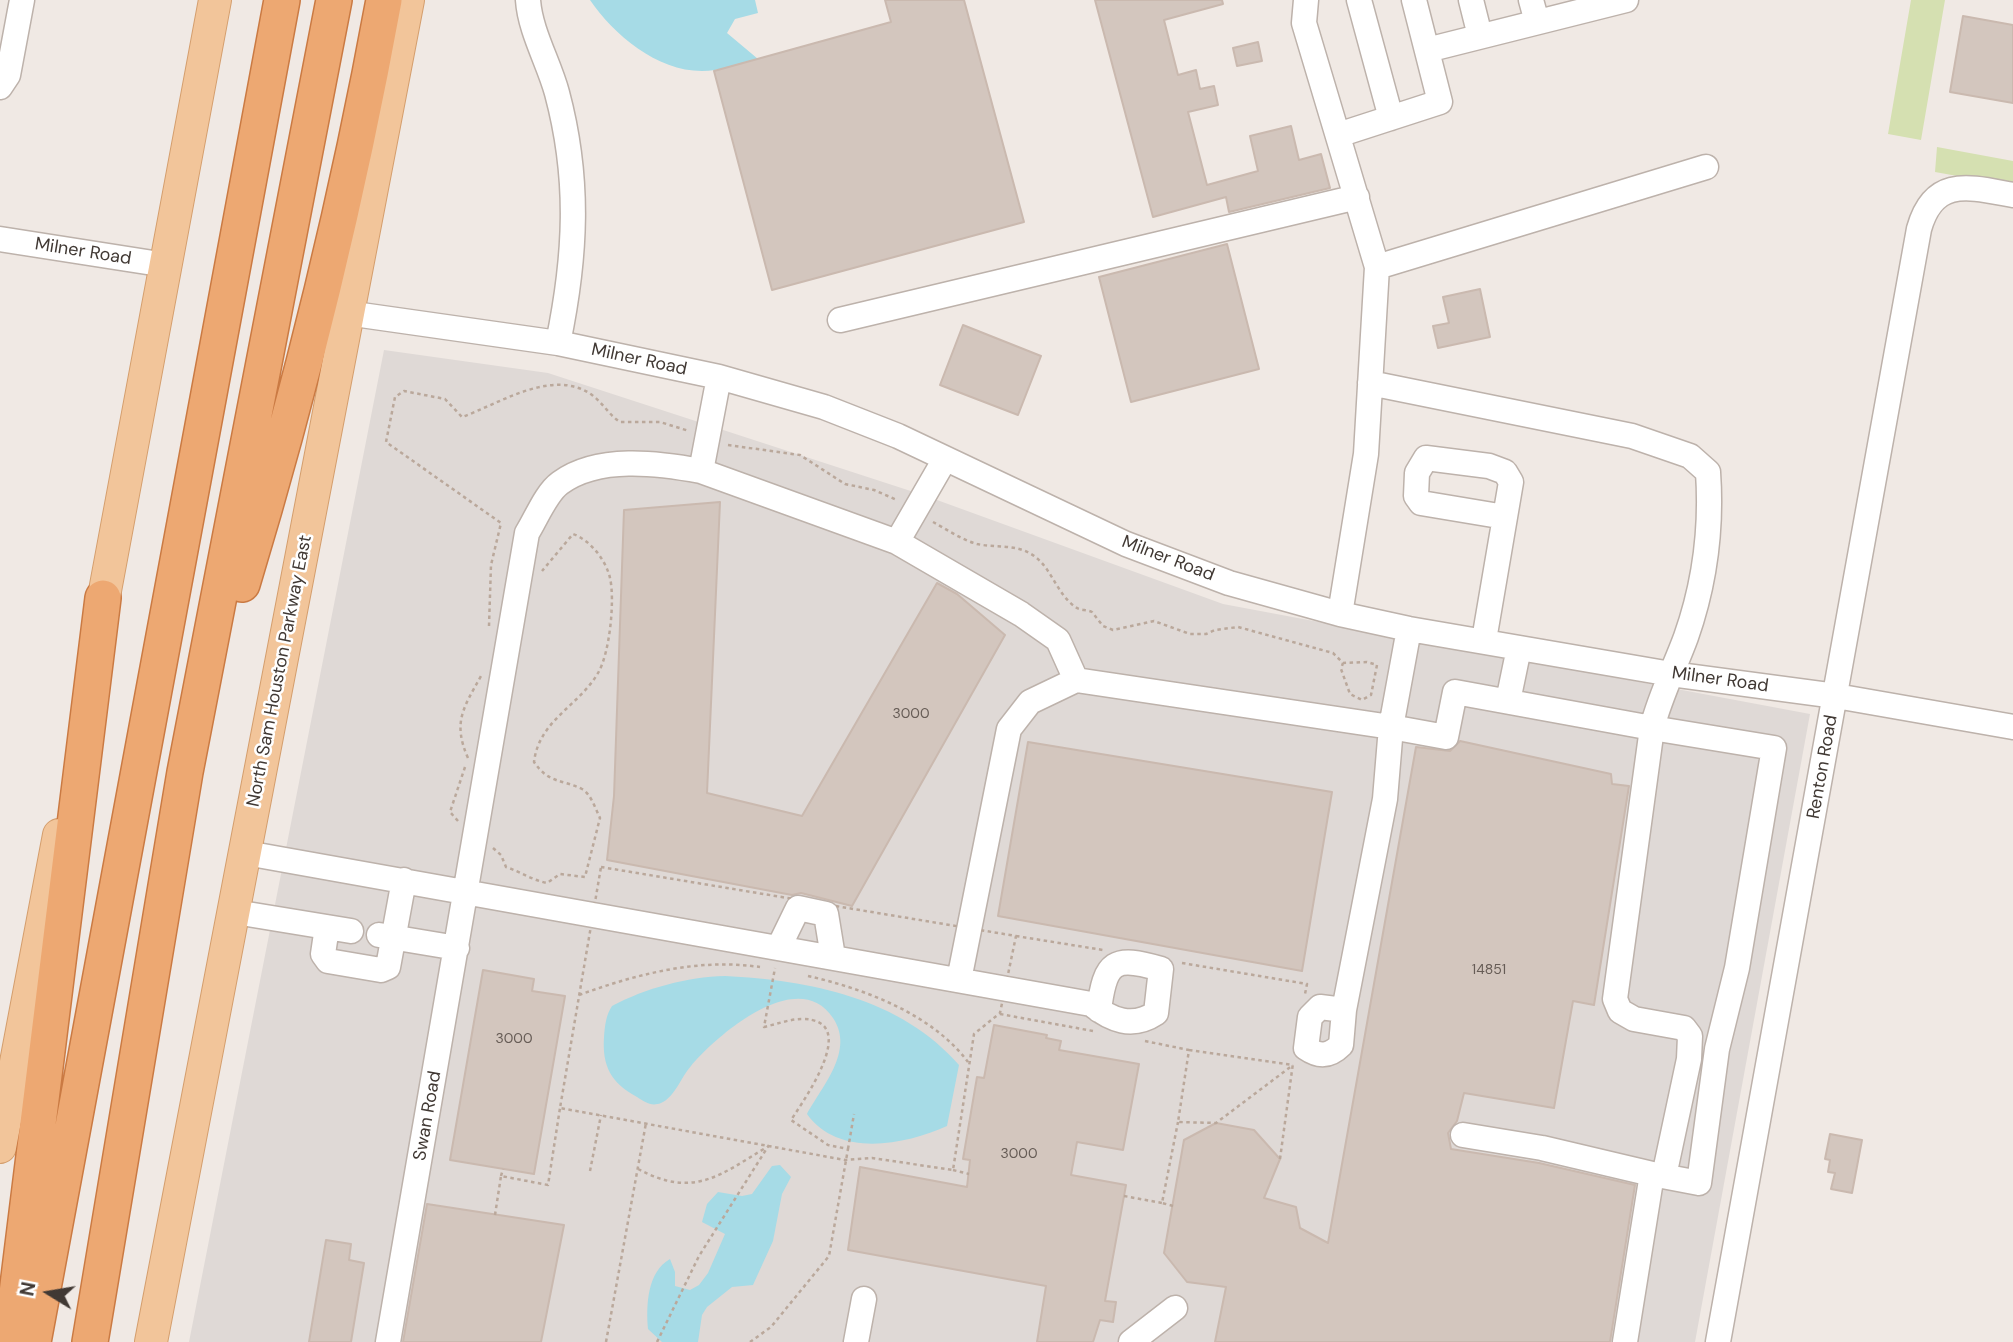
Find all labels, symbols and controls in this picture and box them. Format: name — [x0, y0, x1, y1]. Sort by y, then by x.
street label: Milner Road — [33, 234, 133, 270]
street label: Milner Road — [589, 339, 689, 381]
street label: Milner Road — [1119, 531, 1217, 587]
street label: North Sam Houston Parkway East — [243, 533, 317, 809]
street label: Milner Road — [1670, 663, 1770, 697]
house number: 3000 — [892, 706, 930, 722]
street label: Renton Road — [1803, 713, 1843, 821]
house number: 14851 — [1472, 962, 1506, 978]
house number: 3000 — [495, 1031, 533, 1047]
street label: Swan Road — [409, 1069, 447, 1163]
house number: 3000 — [1000, 1146, 1038, 1162]
north arrow — [14, 1258, 84, 1328]
text: N — [14, 1280, 41, 1298]

